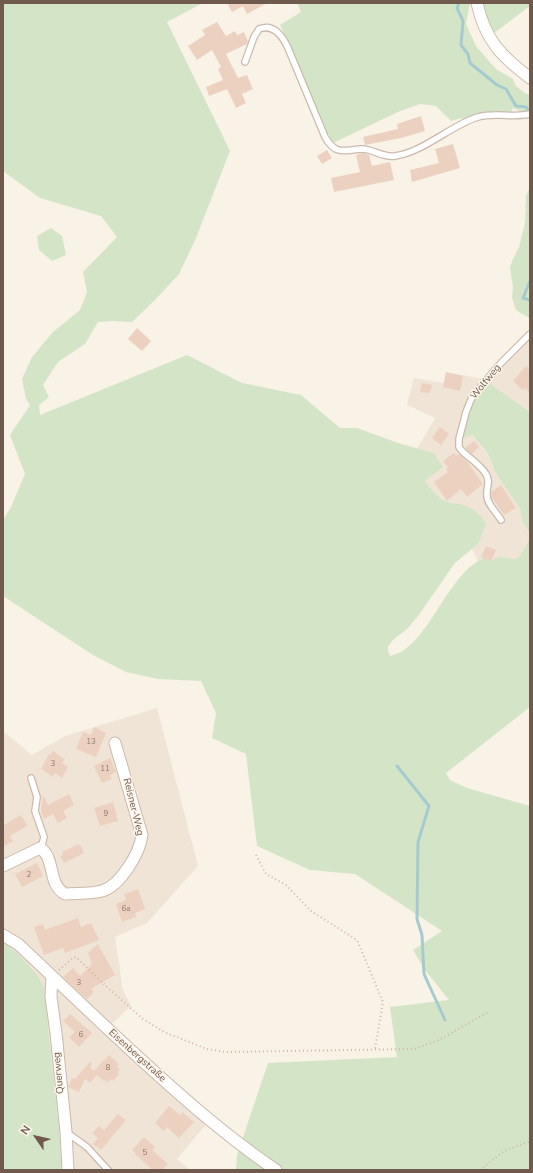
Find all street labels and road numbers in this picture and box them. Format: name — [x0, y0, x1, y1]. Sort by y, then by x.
street label: Wolfweg — [468, 362, 504, 402]
street label: Reisner-Weg — [120, 777, 146, 837]
street label: Eisenbergstraße — [106, 1027, 168, 1085]
street label: Querweg — [51, 1052, 67, 1094]

